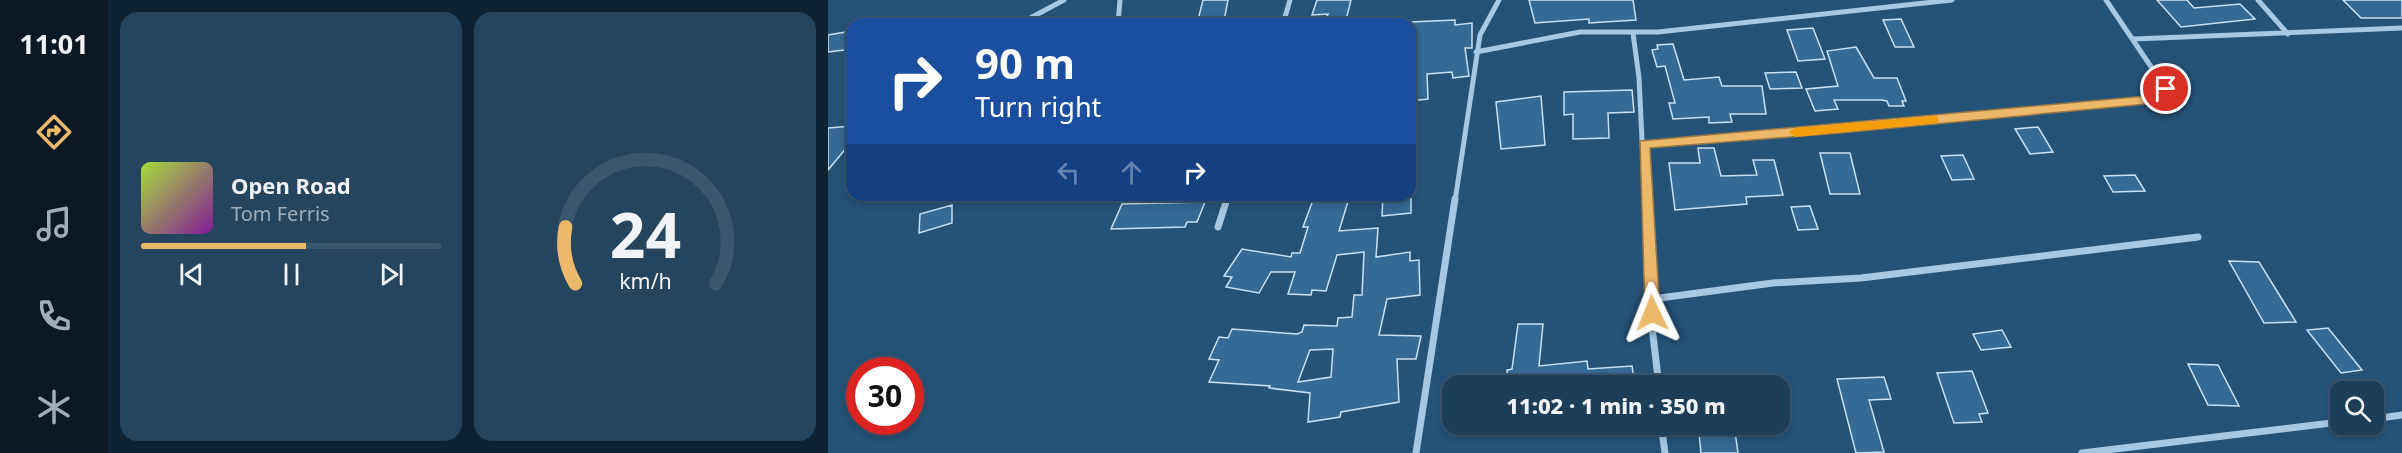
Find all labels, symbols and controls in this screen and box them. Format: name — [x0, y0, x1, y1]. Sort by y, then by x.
text: 11:01 — [19, 25, 89, 62]
text: 90 m — [975, 34, 1075, 91]
icon: right — [876, 42, 954, 120]
pin — [2140, 63, 2191, 114]
icon: arrive — [2149, 72, 2182, 105]
text: Turn right — [975, 88, 1101, 125]
icon: directions — [33, 111, 75, 153]
icon: left — [1052, 156, 1085, 189]
icon: ahead — [1115, 156, 1148, 189]
icon: right — [1178, 156, 1211, 189]
text: Open Road — [231, 170, 351, 200]
text: 24 — [609, 191, 681, 276]
text: Tom Ferris — [231, 200, 330, 227]
icon: music — [33, 203, 75, 245]
icon: previous — [175, 258, 208, 291]
icon: pause — [275, 258, 308, 291]
icon: next — [375, 258, 408, 291]
text: km/h — [619, 266, 671, 295]
position arrow — [1620, 281, 1684, 345]
icon: phone — [33, 295, 75, 337]
speed limit sign: 30 — [846, 357, 924, 435]
map controls — [2330, 381, 2384, 435]
button: search — [2330, 381, 2384, 435]
icon: climate — [33, 386, 75, 428]
text: 11:02 · 1 min · 350 m — [1506, 390, 1726, 420]

